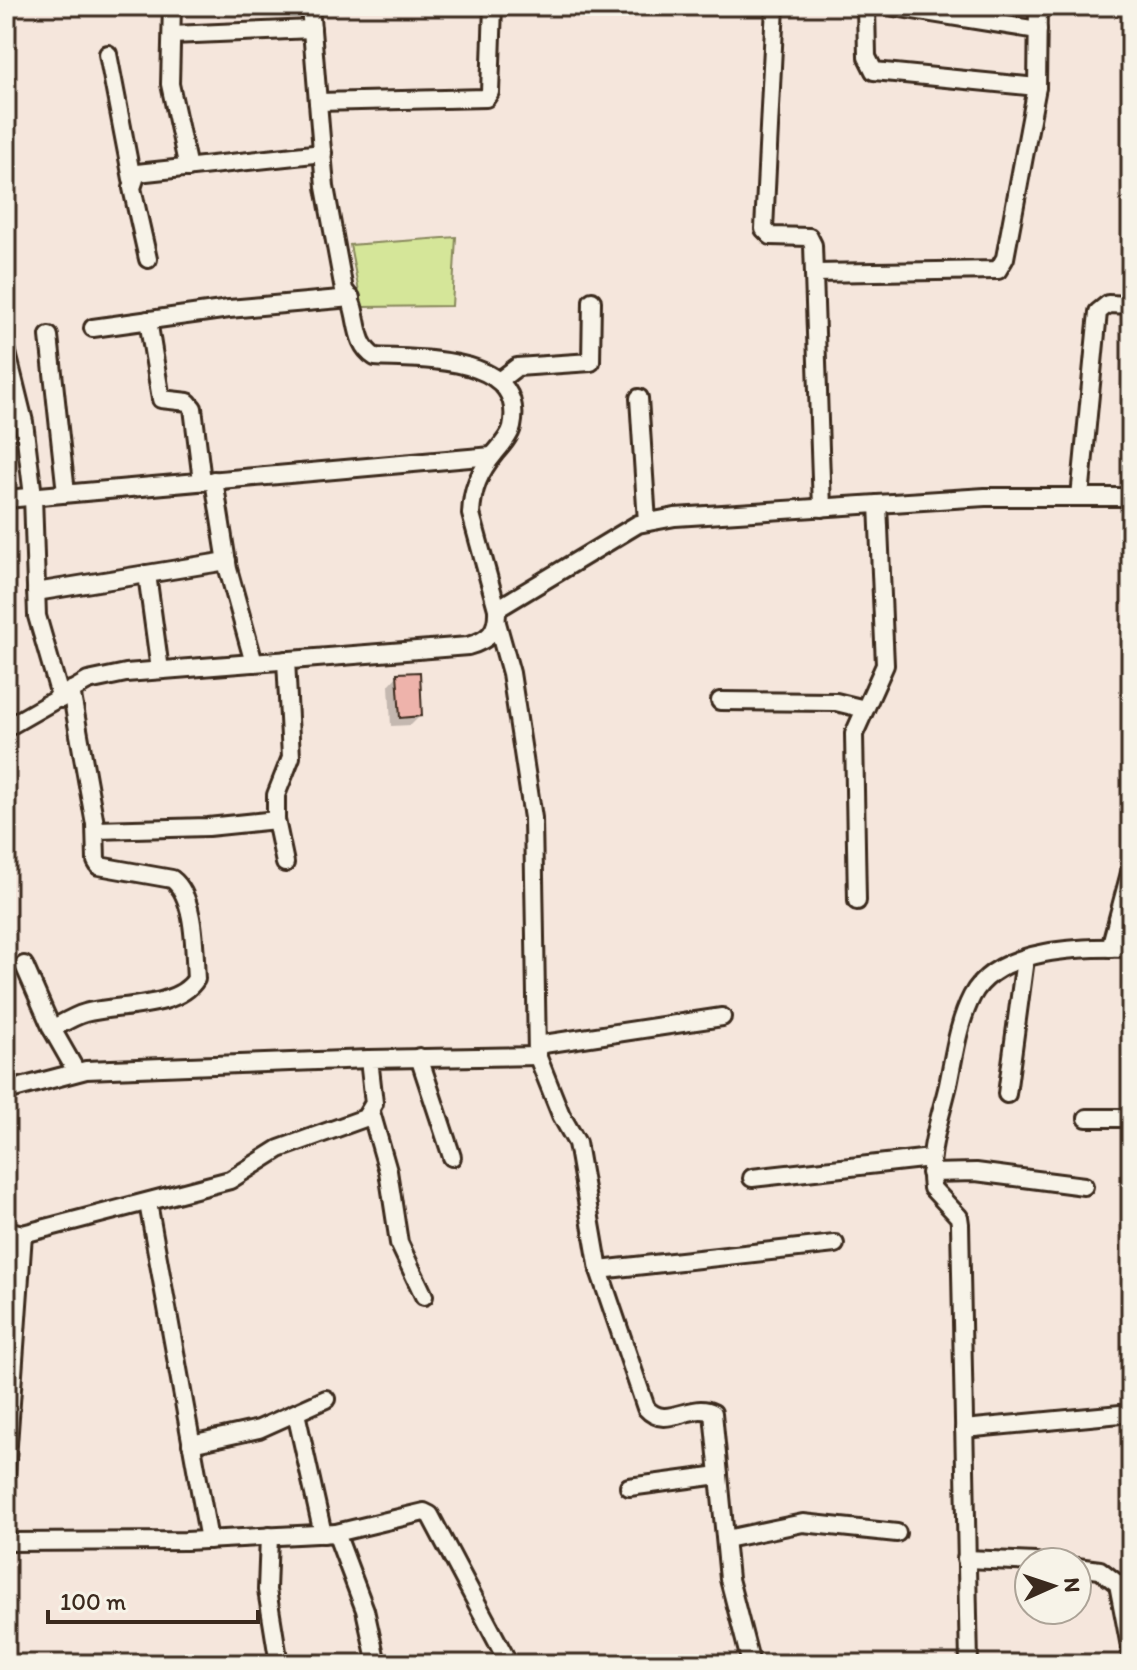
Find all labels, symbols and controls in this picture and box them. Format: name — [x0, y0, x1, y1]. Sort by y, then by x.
north arrow — [1013, 1546, 1093, 1626]
scale bar — [48, 1574, 258, 1624]
text: N — [1059, 1577, 1086, 1593]
text: 100 m — [60, 1587, 126, 1616]

